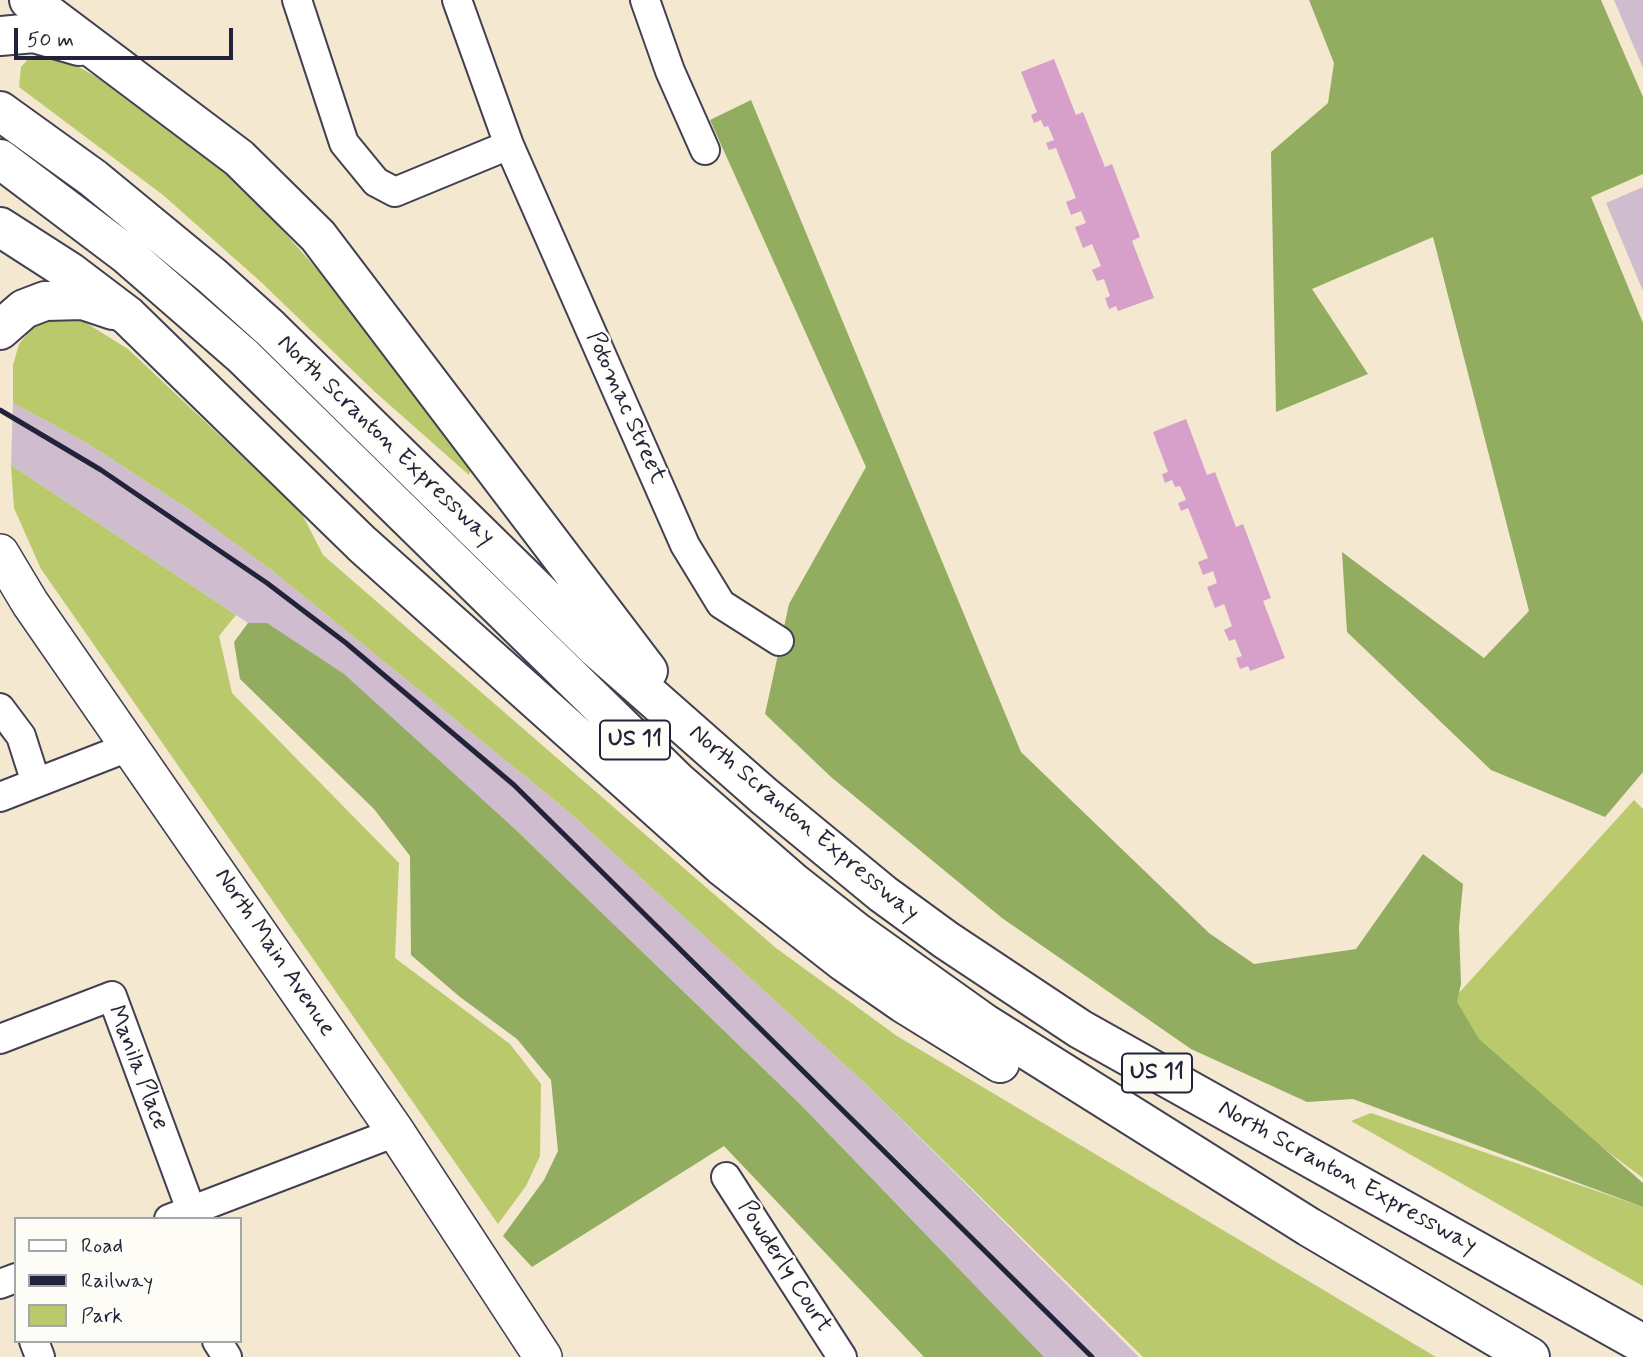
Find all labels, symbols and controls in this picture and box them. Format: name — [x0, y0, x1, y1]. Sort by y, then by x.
scale bar — [18, 14, 236, 58]
text: 50 m — [27, 26, 74, 54]
street label: Potomac Street — [579, 328, 671, 488]
street label: North Scranton Expressway — [270, 329, 500, 553]
street label: North Scranton Expressway — [682, 719, 924, 929]
road number: US 11 — [600, 720, 670, 760]
street label: North Main Avenue — [207, 864, 341, 1042]
street label: Manila Place — [100, 1002, 174, 1134]
road number: US 11 — [1122, 1054, 1192, 1092]
street label: North Scranton Expressway — [1213, 1095, 1481, 1261]
street label: Powderly Court — [731, 1195, 837, 1339]
legend — [14, 1217, 242, 1343]
text: Road — [81, 1232, 123, 1260]
text: Railway — [81, 1267, 153, 1295]
text: Park — [81, 1302, 123, 1330]

